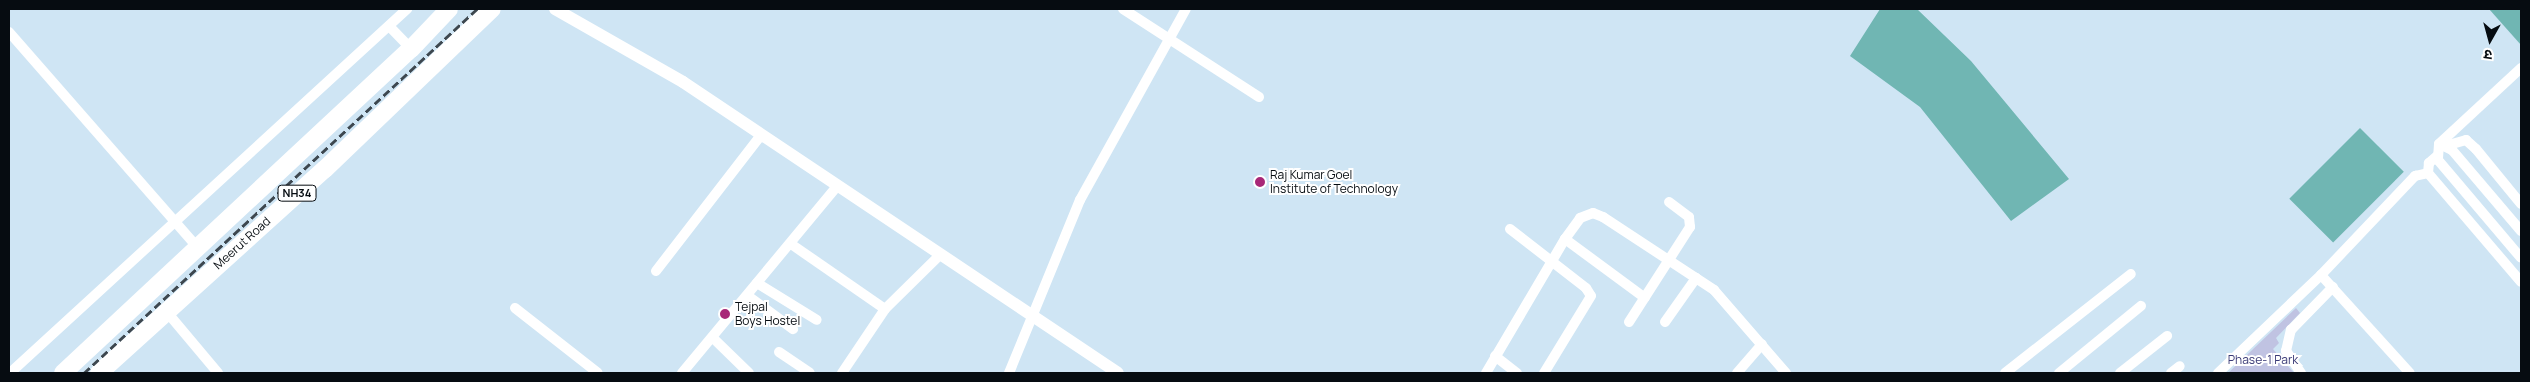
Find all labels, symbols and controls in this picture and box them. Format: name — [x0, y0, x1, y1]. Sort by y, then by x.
north arrow — [2465, 15, 2515, 65]
text: उ — [2483, 45, 2493, 65]
place label: Raj Kumar Goel Institute of Technology — [1270, 168, 1398, 196]
marker: Raj Kumar Goel Institute of Technology — [1254, 176, 1266, 188]
road number: NH34 — [277, 184, 317, 202]
street label: Meerut Road — [211, 214, 273, 272]
place label: Tejpal Boys Hostel — [735, 300, 800, 328]
marker: Tejpal Boys Hostel — [719, 308, 731, 320]
park label: Phase-1 Park — [2228, 353, 2298, 367]

